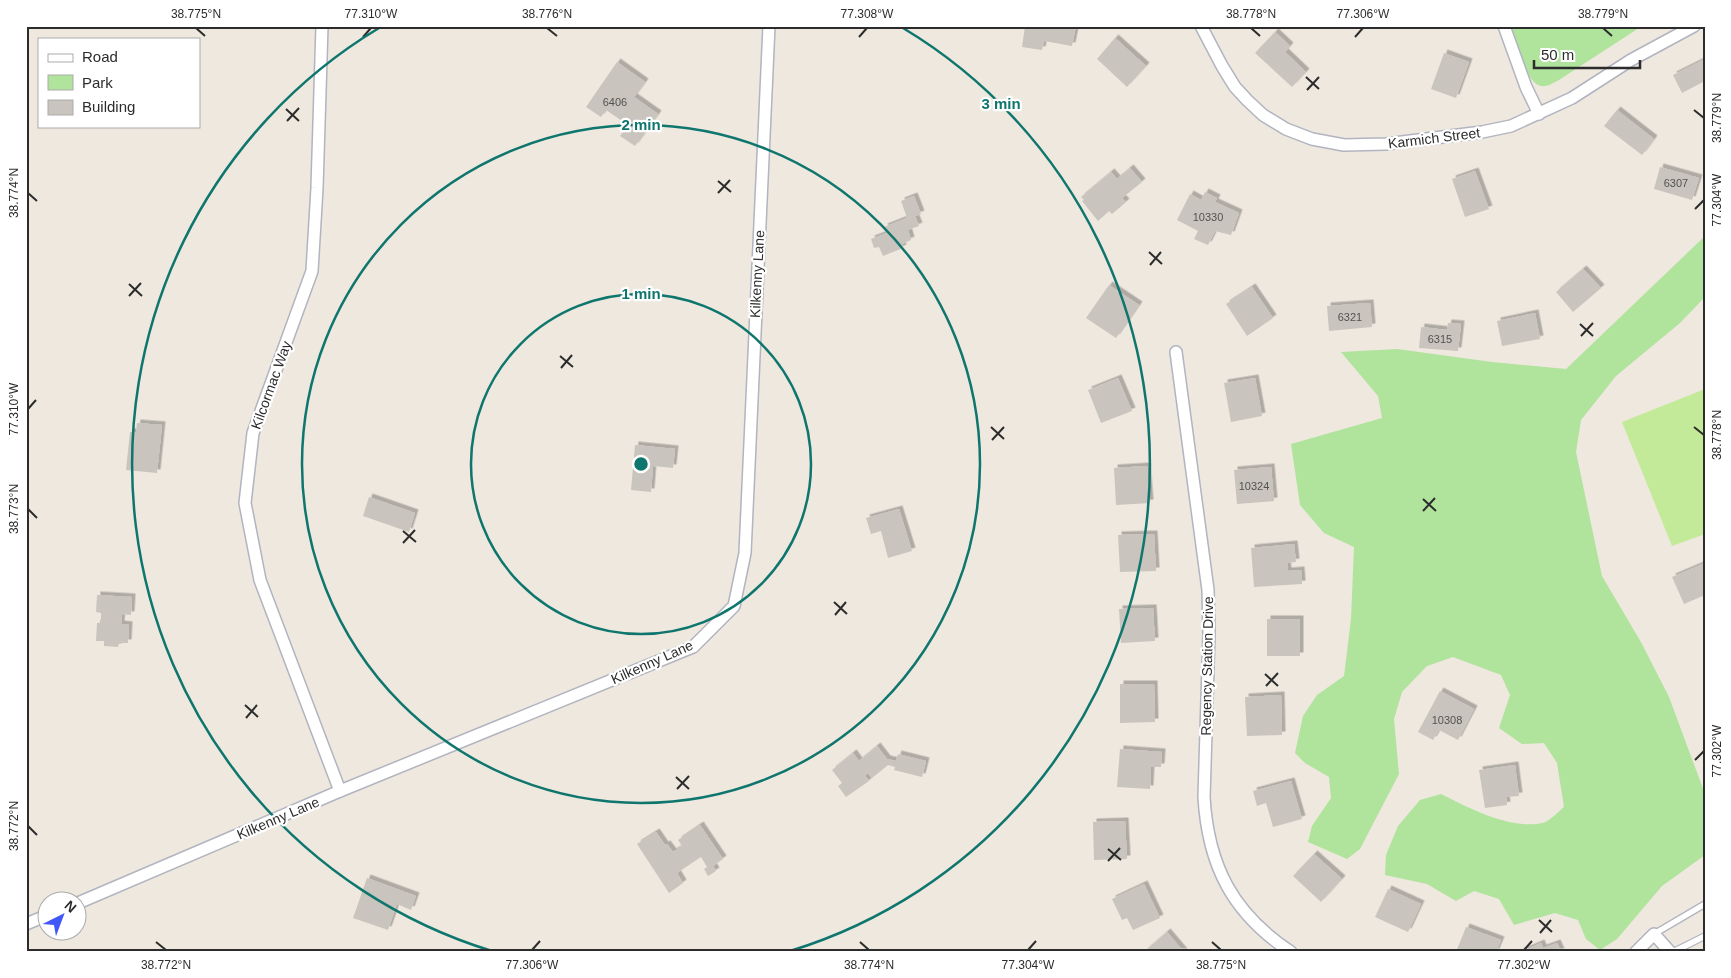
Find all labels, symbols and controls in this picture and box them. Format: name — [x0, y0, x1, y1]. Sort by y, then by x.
text: 38.775°N — [171, 7, 221, 21]
text: 77.310°W — [345, 7, 398, 21]
text: 38.776°N — [522, 7, 572, 21]
text: 77.308°W — [841, 7, 894, 21]
text: 38.778°N — [1226, 7, 1276, 21]
text: 77.306°W — [1337, 7, 1390, 21]
text: 38.779°N — [1578, 7, 1628, 21]
legend — [38, 38, 200, 128]
scale bar — [1534, 38, 1640, 70]
text: 50 m — [1541, 46, 1574, 63]
text: Road — [82, 48, 118, 65]
text: Park — [82, 74, 113, 91]
text: 38.779°N — [1710, 93, 1724, 143]
text: 3 min — [981, 95, 1021, 112]
house number: 6406 — [603, 96, 627, 108]
text: Building — [82, 98, 135, 115]
text: 2 min — [621, 116, 661, 133]
street label: Karmich Street — [1387, 124, 1481, 152]
text: 38.774°N — [7, 168, 21, 218]
text: 77.304°W — [1710, 173, 1724, 226]
house number: 6307 — [1664, 177, 1688, 189]
house number: 10330 — [1193, 211, 1223, 223]
street label: Kilkenny Lane — [747, 229, 767, 318]
text: 1 min — [621, 285, 661, 302]
house number: 6321 — [1338, 311, 1362, 323]
house number: 6315 — [1428, 333, 1452, 345]
street label: Kilcormac Way — [248, 339, 294, 431]
text: 77.310°W — [7, 382, 21, 435]
text: 38.778°N — [1710, 410, 1724, 460]
centre of rings — [632, 455, 650, 473]
house number: 10324 — [1239, 480, 1269, 492]
text: 38.773°N — [7, 484, 21, 534]
street label: Regency Station Drive — [1198, 596, 1216, 736]
street label: Kilkenny Lane — [609, 637, 696, 687]
house number: 10308 — [1432, 714, 1462, 726]
text: 77.302°W — [1710, 724, 1724, 777]
street label: Kilkenny Lane — [234, 793, 322, 843]
text: 38.772°N — [7, 801, 21, 851]
north arrow — [38, 890, 88, 940]
text: N — [62, 897, 80, 916]
text: 38.772°N — [141, 958, 191, 972]
text: 77.306°W — [506, 958, 559, 972]
text: 38.774°N — [844, 958, 894, 972]
text: 77.304°W — [1002, 958, 1055, 972]
text: 38.775°N — [1196, 958, 1246, 972]
text: 77.302°W — [1498, 958, 1551, 972]

